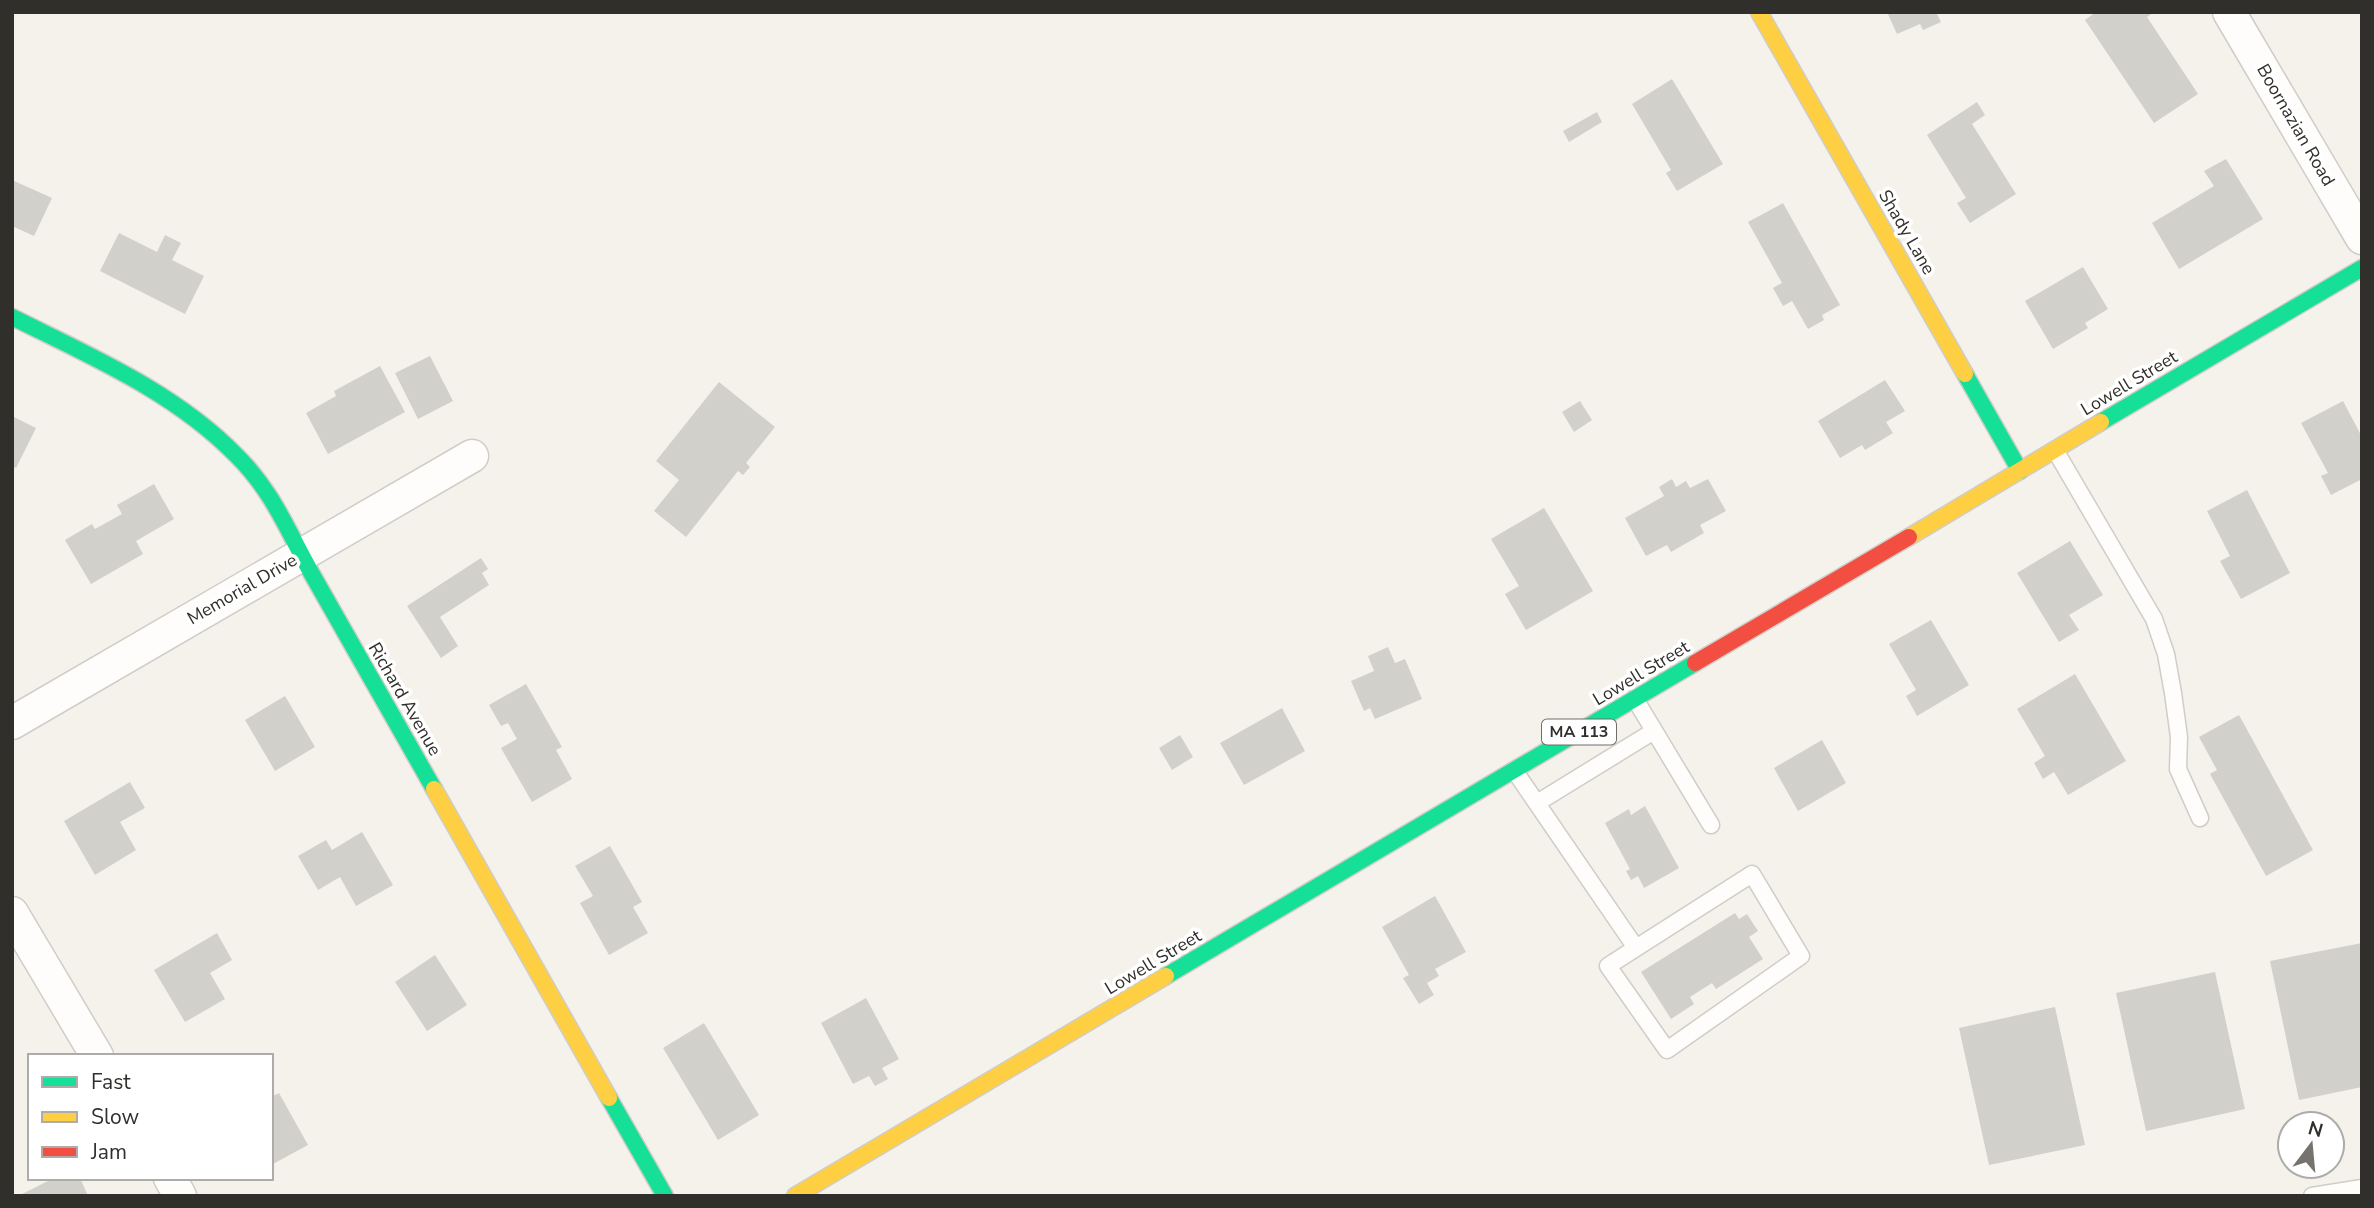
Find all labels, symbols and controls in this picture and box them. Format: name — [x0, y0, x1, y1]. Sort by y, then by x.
street label: Boornazian Road — [2251, 60, 2341, 190]
street label: Shady Lane — [1873, 185, 1941, 279]
street label: Lowell Street — [2076, 344, 2182, 421]
street label: Memorial Drive — [183, 548, 301, 630]
street label: Lowell Street — [1588, 634, 1694, 711]
street label: Richard Avenue — [363, 638, 447, 760]
road number: MA 113 — [1542, 720, 1616, 744]
street label: Lowell Street — [1100, 923, 1206, 1000]
legend — [28, 1054, 273, 1180]
text: Fast — [91, 1068, 131, 1096]
text: Slow — [91, 1103, 140, 1131]
north arrow — [2276, 1110, 2346, 1180]
text: N — [2305, 1115, 2326, 1144]
text: Jam — [90, 1138, 127, 1166]

